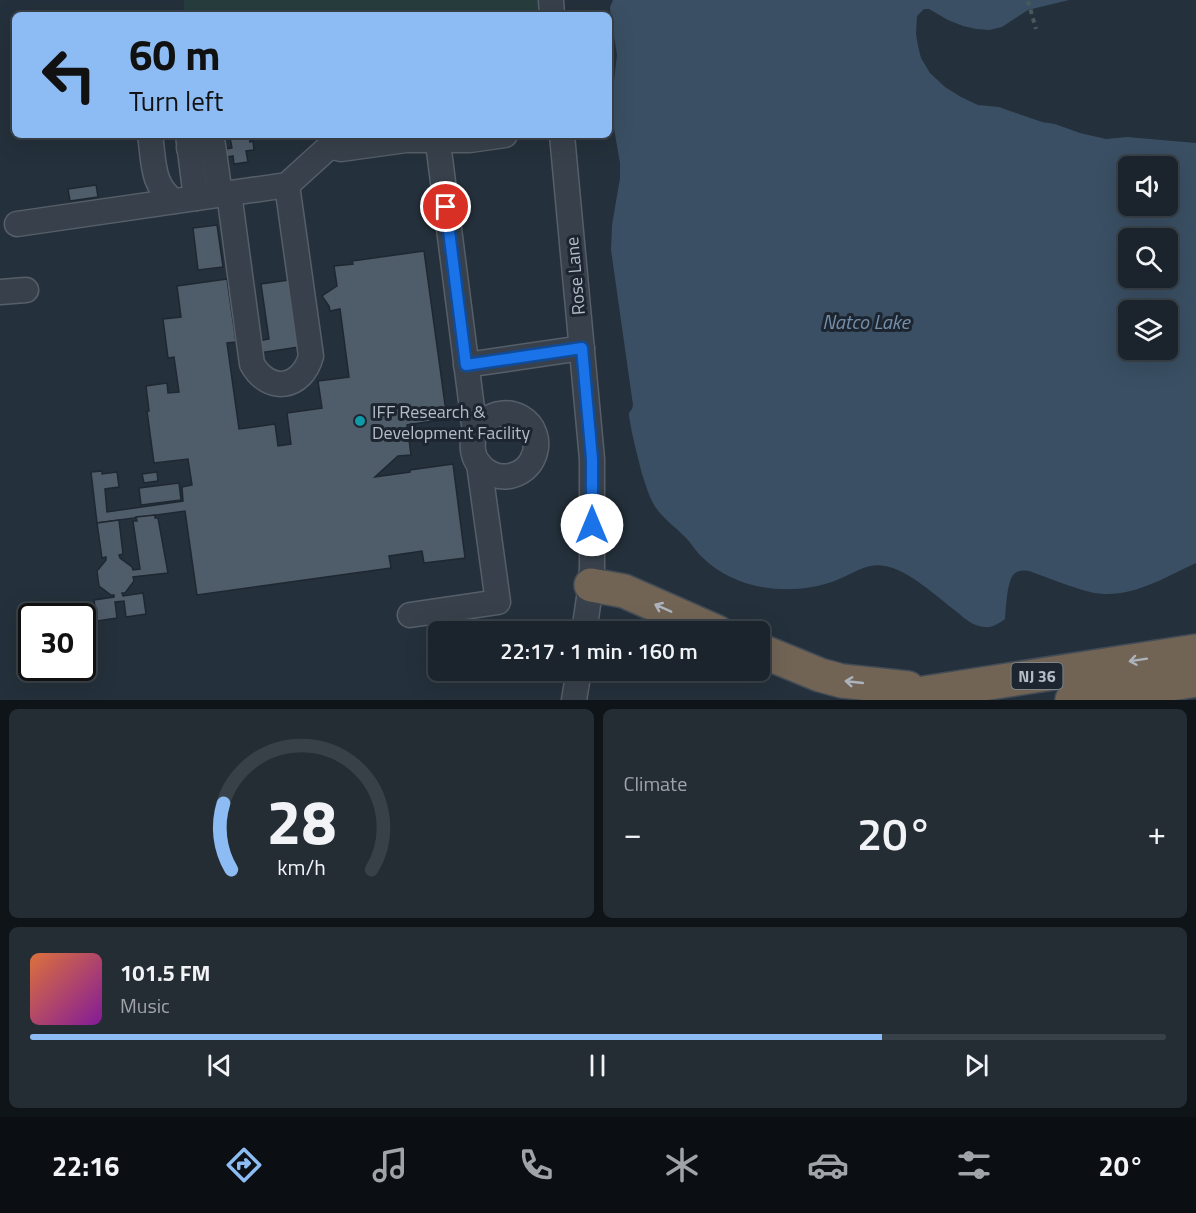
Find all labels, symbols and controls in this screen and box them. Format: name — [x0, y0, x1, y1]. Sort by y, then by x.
text: 60 m — [129, 22, 221, 86]
icon: left — [30, 36, 108, 114]
text: Turn left — [129, 80, 223, 121]
map controls — [1118, 156, 1178, 360]
button: sound — [1118, 156, 1178, 216]
pin — [420, 181, 471, 232]
icon: arrive — [429, 190, 462, 223]
button: search — [1118, 228, 1178, 288]
street label: Rose Lane — [558, 236, 592, 316]
button: layers — [1118, 300, 1178, 360]
water label: Natco Lake — [822, 306, 911, 337]
place label: IFF Research & Development Facility — [372, 398, 530, 446]
marker: IFF Research & Development Facility — [353, 414, 367, 428]
position arrow — [560, 493, 624, 557]
one-way arrow — [655, 602, 673, 613]
speed limit sign: 30 — [18, 603, 96, 681]
text: 22:17 · 1 min · 160 m — [500, 634, 698, 668]
one-way arrow — [1129, 655, 1149, 666]
road number: NJ 36 — [1012, 663, 1062, 689]
one-way arrow — [845, 677, 865, 688]
text: Climate — [624, 768, 687, 799]
text: 28 — [266, 773, 336, 868]
text: 20° — [857, 799, 933, 867]
text: − — [624, 808, 642, 858]
text: + — [1148, 808, 1166, 858]
text: km/h — [277, 852, 326, 884]
text: 101.5 FM — [120, 956, 210, 990]
text: Music — [120, 990, 170, 1021]
icon: previous — [203, 1049, 236, 1082]
icon: pause — [581, 1049, 614, 1082]
icon: next — [960, 1049, 993, 1082]
icon: directions — [223, 1144, 265, 1186]
icon: music — [369, 1144, 411, 1186]
icon: phone — [515, 1144, 557, 1186]
icon: climate — [661, 1144, 703, 1186]
icon: car — [807, 1144, 849, 1186]
icon: filters — [953, 1144, 995, 1186]
text: 22:16 — [52, 1145, 119, 1186]
text: 20° — [1099, 1145, 1144, 1186]

